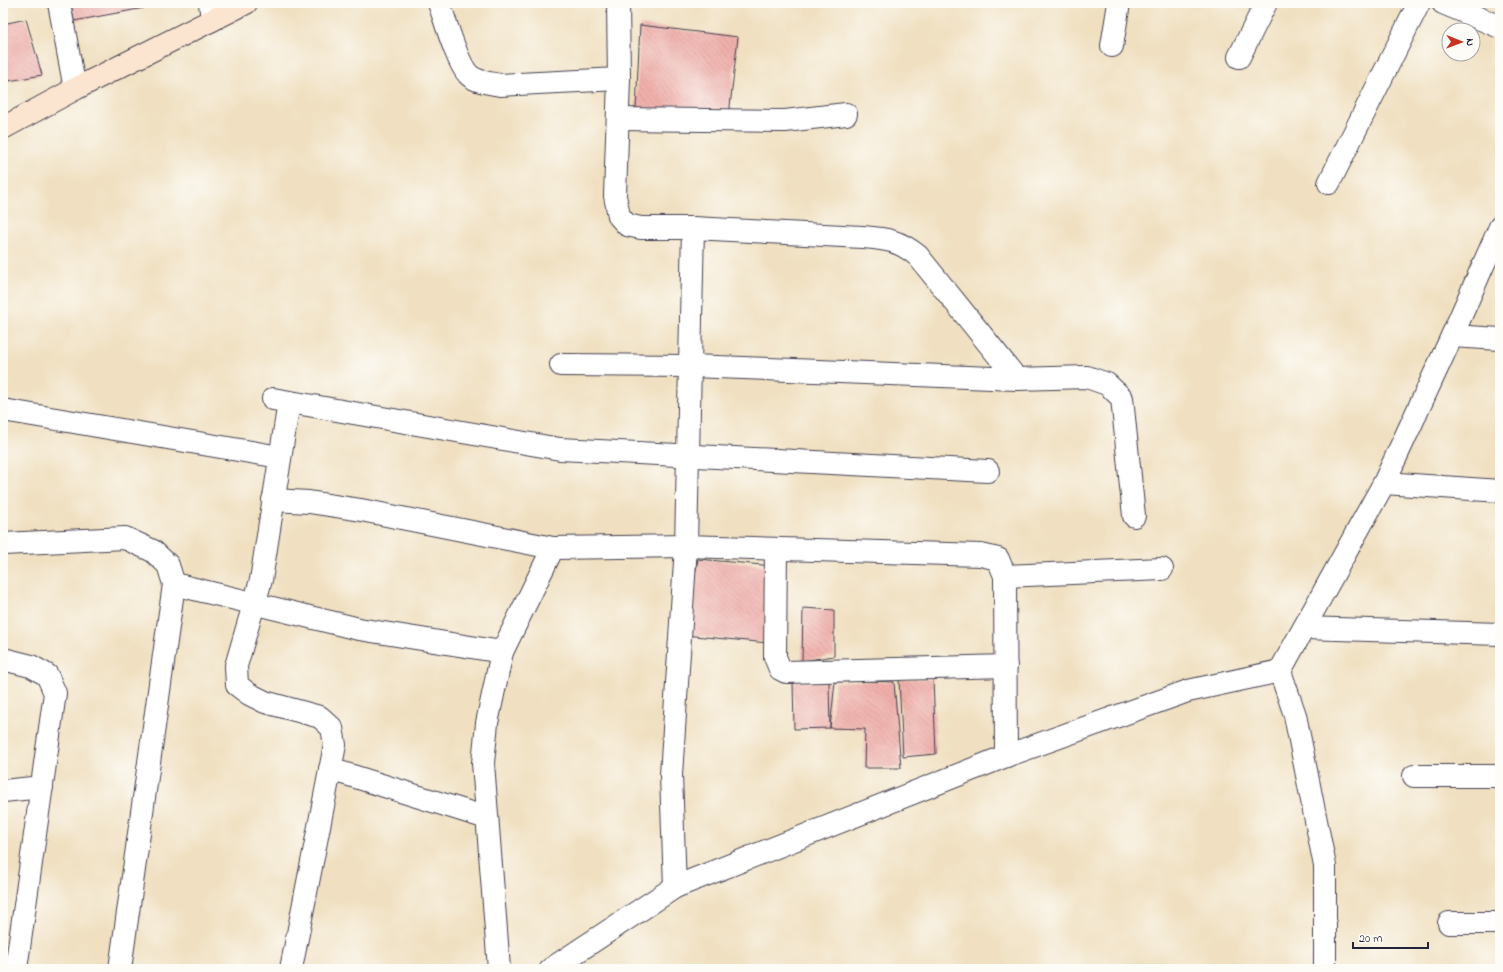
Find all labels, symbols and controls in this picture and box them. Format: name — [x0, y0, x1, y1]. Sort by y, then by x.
north arrow — [1441, 22, 1481, 62]
text: N — [1462, 38, 1478, 46]
scale bar — [1353, 924, 1428, 950]
text: 20 m — [1359, 930, 1382, 948]

